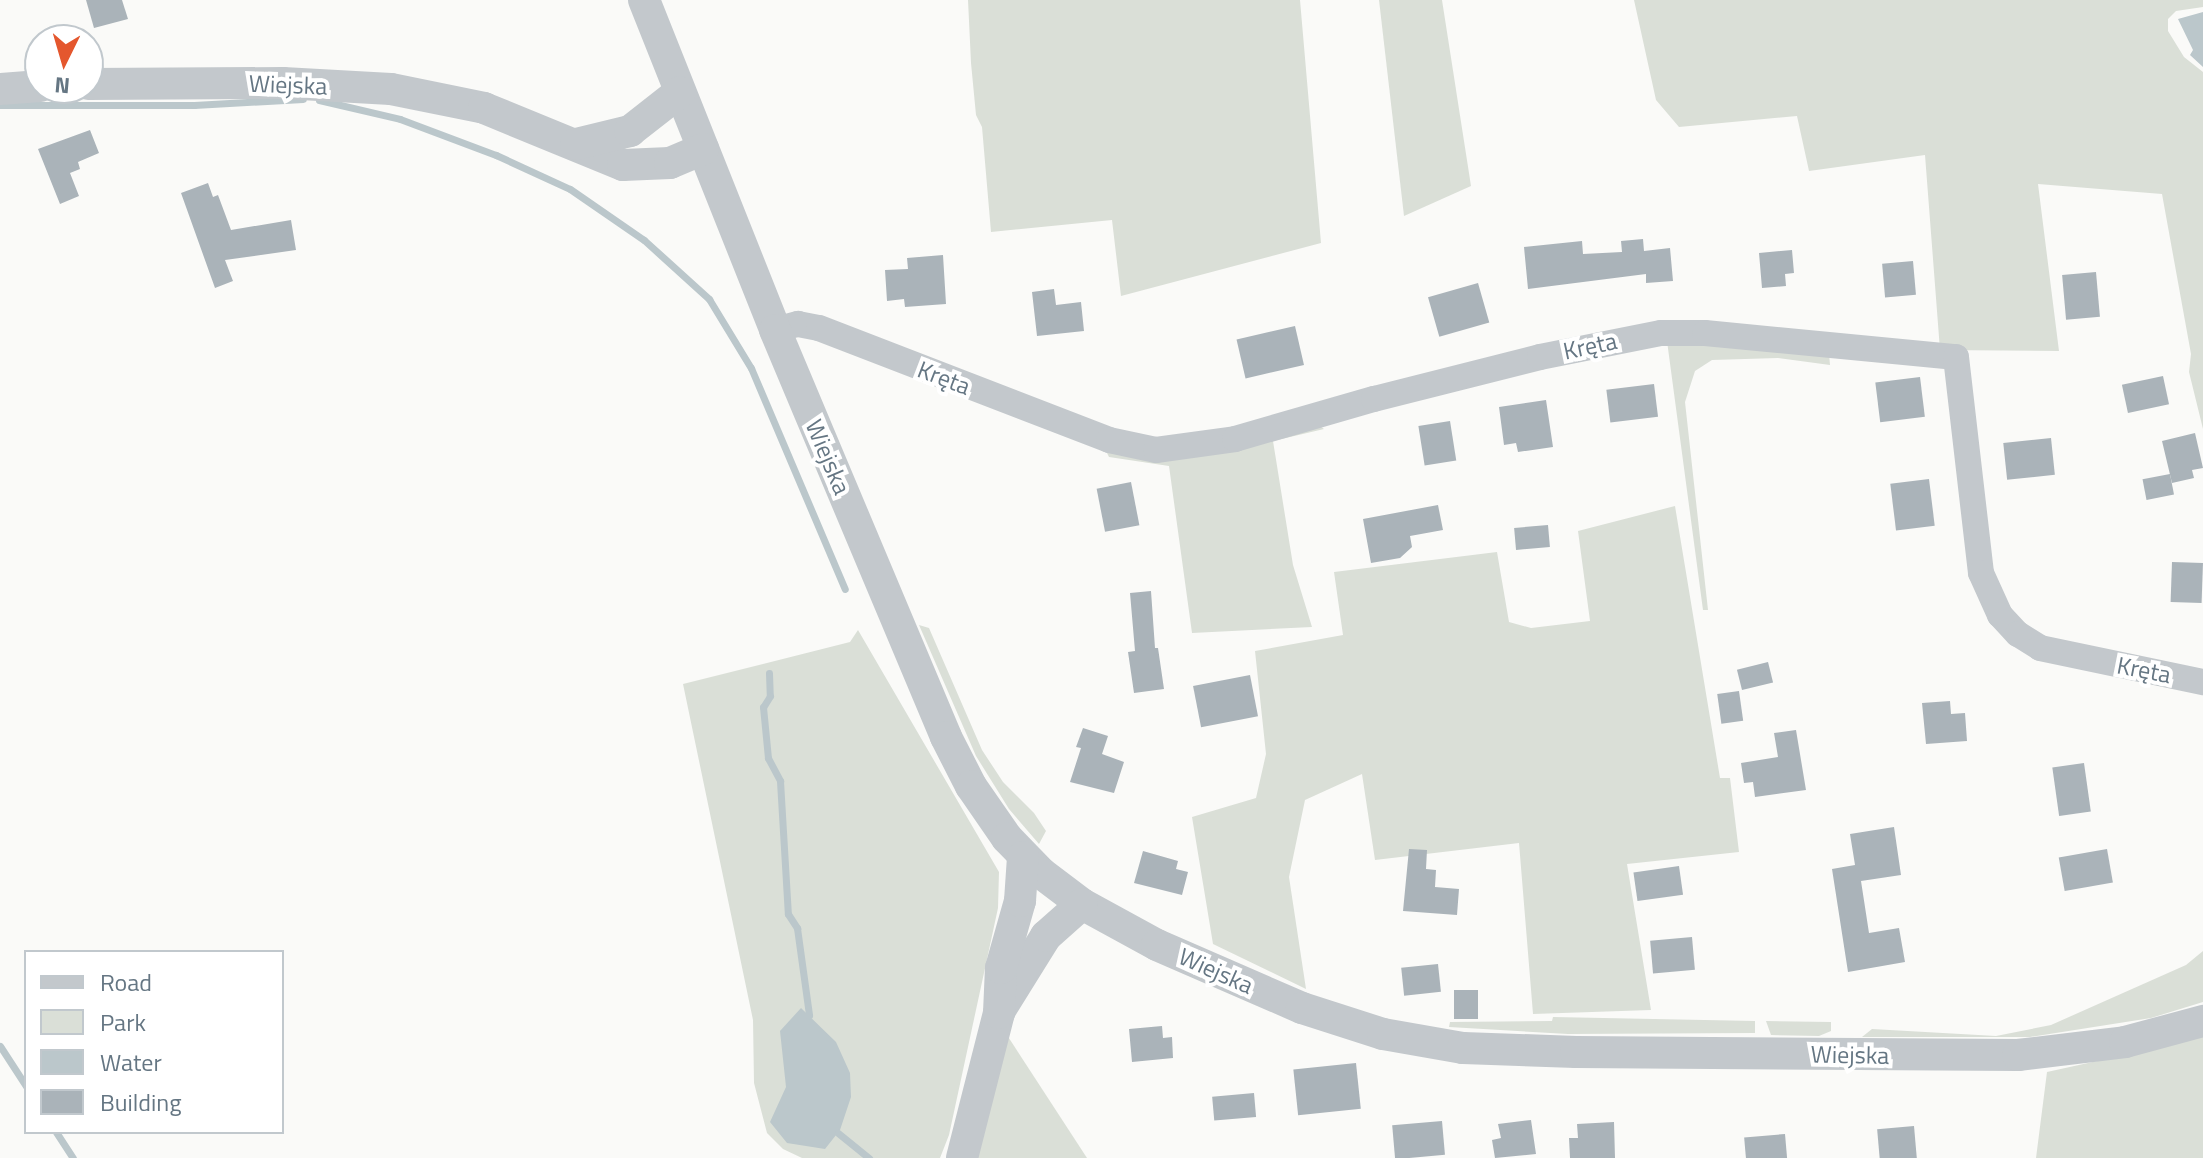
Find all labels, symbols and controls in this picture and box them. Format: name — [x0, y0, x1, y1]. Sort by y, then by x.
north arrow — [24, 24, 104, 104]
text: N — [53, 68, 71, 104]
street label: Wiejska — [248, 69, 328, 101]
street label: Kręta — [1561, 326, 1619, 366]
street label: Kręta — [914, 355, 974, 401]
street label: Wiejska — [799, 415, 857, 499]
street label: Kręta — [2115, 651, 2173, 689]
street label: Wiejska — [1174, 942, 1258, 1000]
legend — [24, 950, 284, 1134]
text: Road — [100, 964, 152, 1000]
text: Park — [100, 1004, 146, 1040]
street label: Wiejska — [1811, 1040, 1889, 1070]
text: Water — [100, 1044, 162, 1080]
text: Building — [100, 1084, 182, 1120]

